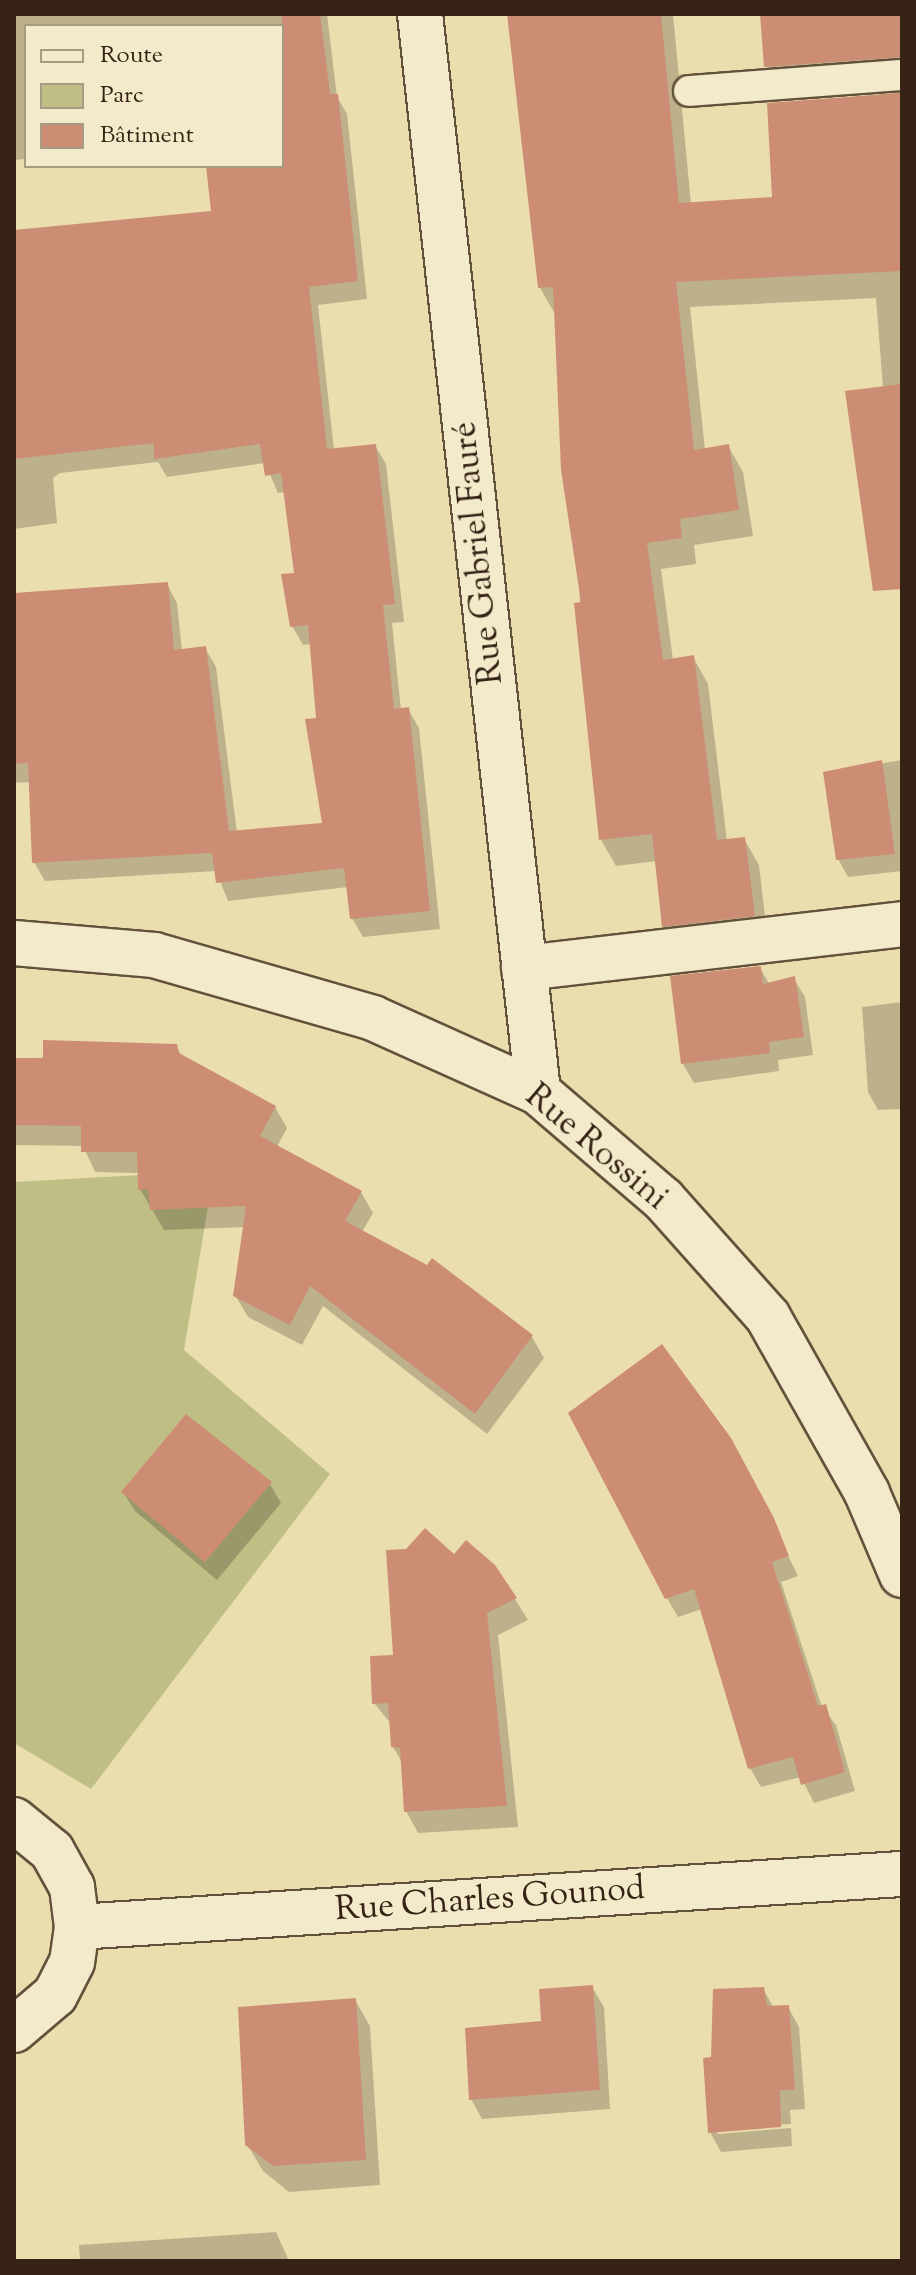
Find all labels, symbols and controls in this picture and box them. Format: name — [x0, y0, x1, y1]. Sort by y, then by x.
legend — [24, 24, 284, 168]
text: Route — [100, 39, 163, 73]
text: Parc — [100, 79, 144, 113]
text: Bâtiment — [100, 119, 194, 153]
street label: Rue Gabriel Fauré — [445, 420, 513, 686]
street label: Rue Rossini — [516, 1076, 676, 1220]
street label: Rue Charles Gounod — [334, 1869, 646, 1931]

